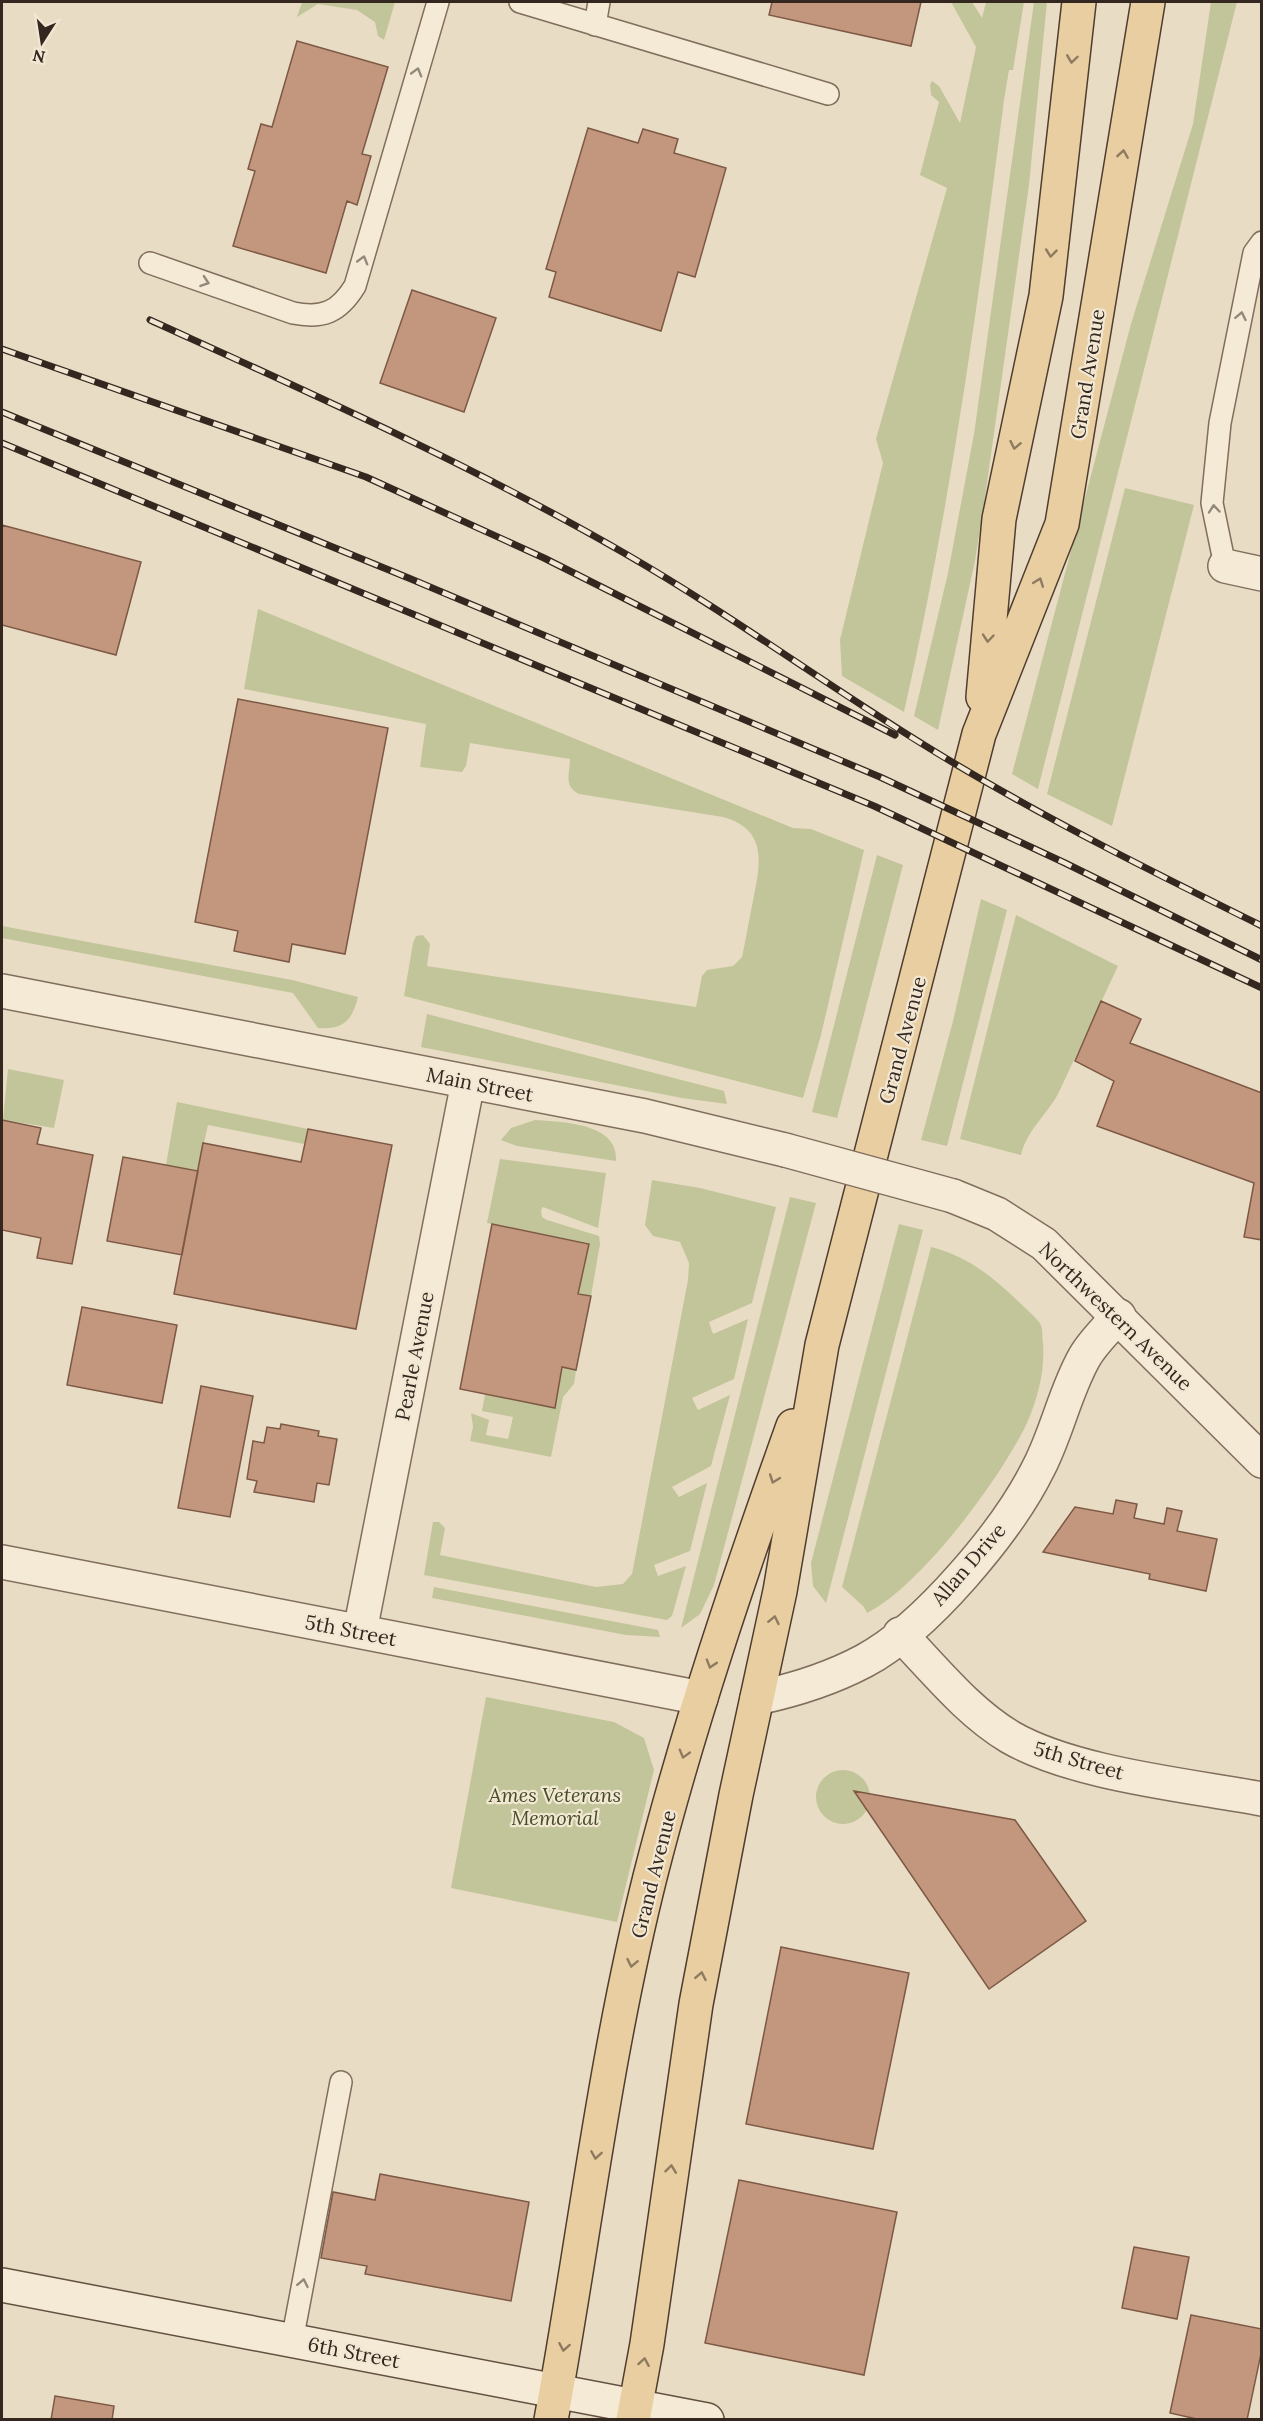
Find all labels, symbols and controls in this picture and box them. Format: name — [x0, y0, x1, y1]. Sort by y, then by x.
north arrow — [12, 12, 72, 72]
text: N — [31, 46, 47, 68]
one-way arrow — [1066, 55, 1078, 64]
one-way arrow — [410, 67, 422, 78]
one-way arrow — [1116, 149, 1129, 159]
one-way arrow — [1045, 249, 1058, 258]
one-way arrow — [356, 255, 368, 265]
one-way arrow — [199, 275, 210, 288]
street label: Grand Avenue — [1064, 307, 1110, 441]
one-way arrow — [1234, 311, 1247, 321]
one-way arrow — [1009, 440, 1022, 450]
one-way arrow — [1208, 504, 1221, 513]
one-way arrow — [1032, 577, 1044, 588]
one-way arrow — [982, 633, 995, 642]
street label: Grand Avenue — [873, 973, 931, 1107]
street label: Main Street — [424, 1061, 536, 1107]
street label: Northwestern Avenue — [1034, 1236, 1198, 1396]
street label: Pearle Avenue — [389, 1289, 439, 1423]
one-way arrow — [768, 1473, 781, 1484]
street label: Allan Drive — [925, 1518, 1011, 1611]
street label: 5th Street — [303, 1609, 399, 1651]
one-way arrow — [767, 1615, 780, 1625]
one-way arrow — [706, 1658, 718, 1669]
street label: 5th Street — [1031, 1735, 1127, 1785]
one-way arrow — [679, 1748, 691, 1759]
park label: Ames Veterans Memorial — [488, 1782, 621, 1830]
street label: Grand Avenue — [625, 1807, 681, 1941]
one-way arrow — [626, 1958, 639, 1968]
one-way arrow — [694, 1972, 707, 1982]
one-way arrow — [591, 2150, 603, 2160]
one-way arrow — [664, 2164, 676, 2173]
one-way arrow — [296, 2278, 309, 2288]
street label: 6th Street — [306, 2331, 402, 2373]
one-way arrow — [558, 2343, 570, 2352]
one-way arrow — [637, 2357, 649, 2367]

